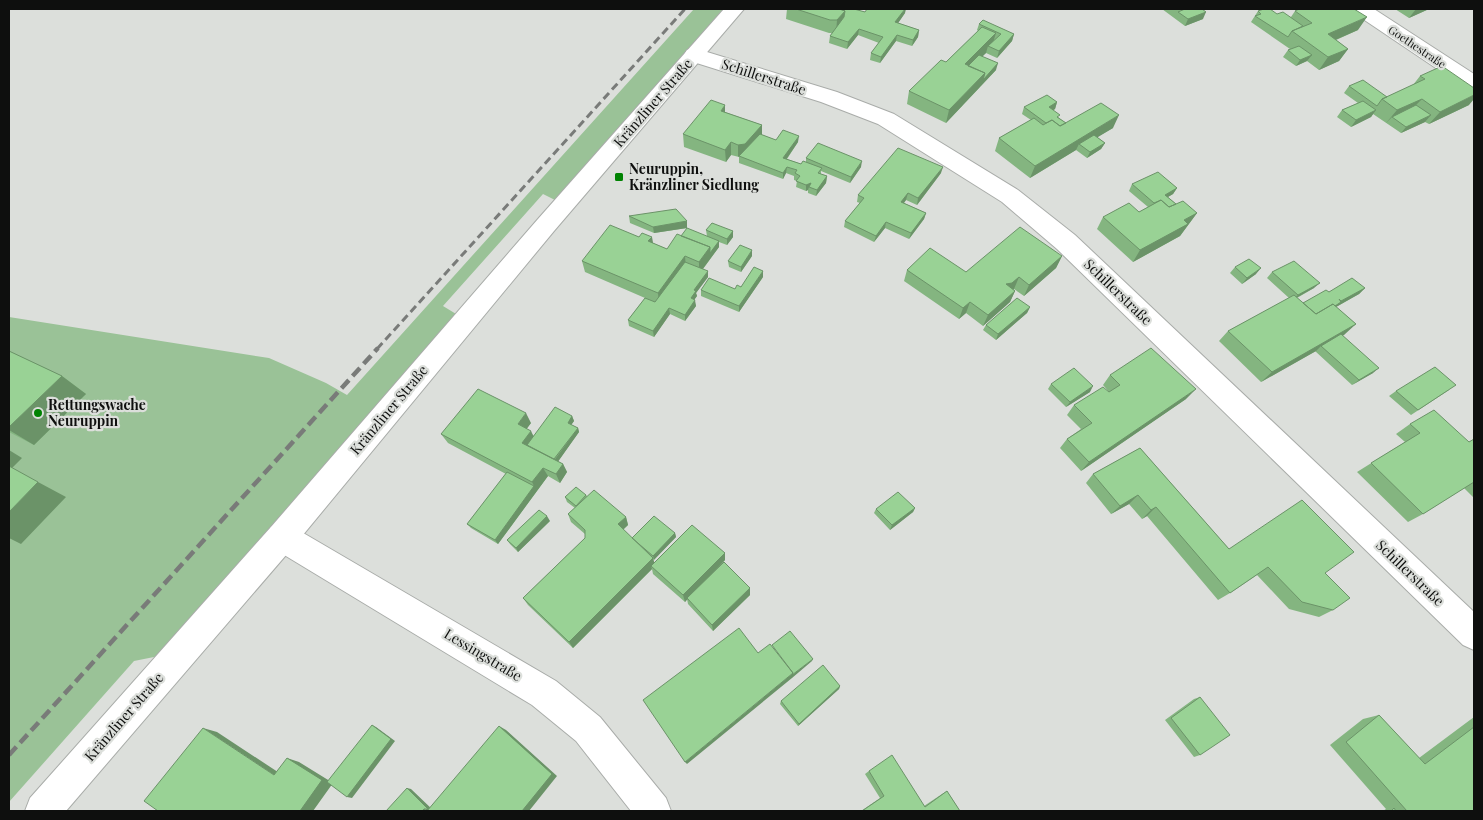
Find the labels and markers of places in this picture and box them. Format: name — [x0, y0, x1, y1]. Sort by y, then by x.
place label: Neuruppin, Kränzliner Siedlung — [629, 159, 759, 194]
marker: Neuruppin, Kränzliner Siedlung — [613, 171, 625, 183]
place label: Rettungswache Neuruppin — [48, 395, 146, 430]
marker: Rettungswache Neuruppin — [32, 407, 44, 419]

